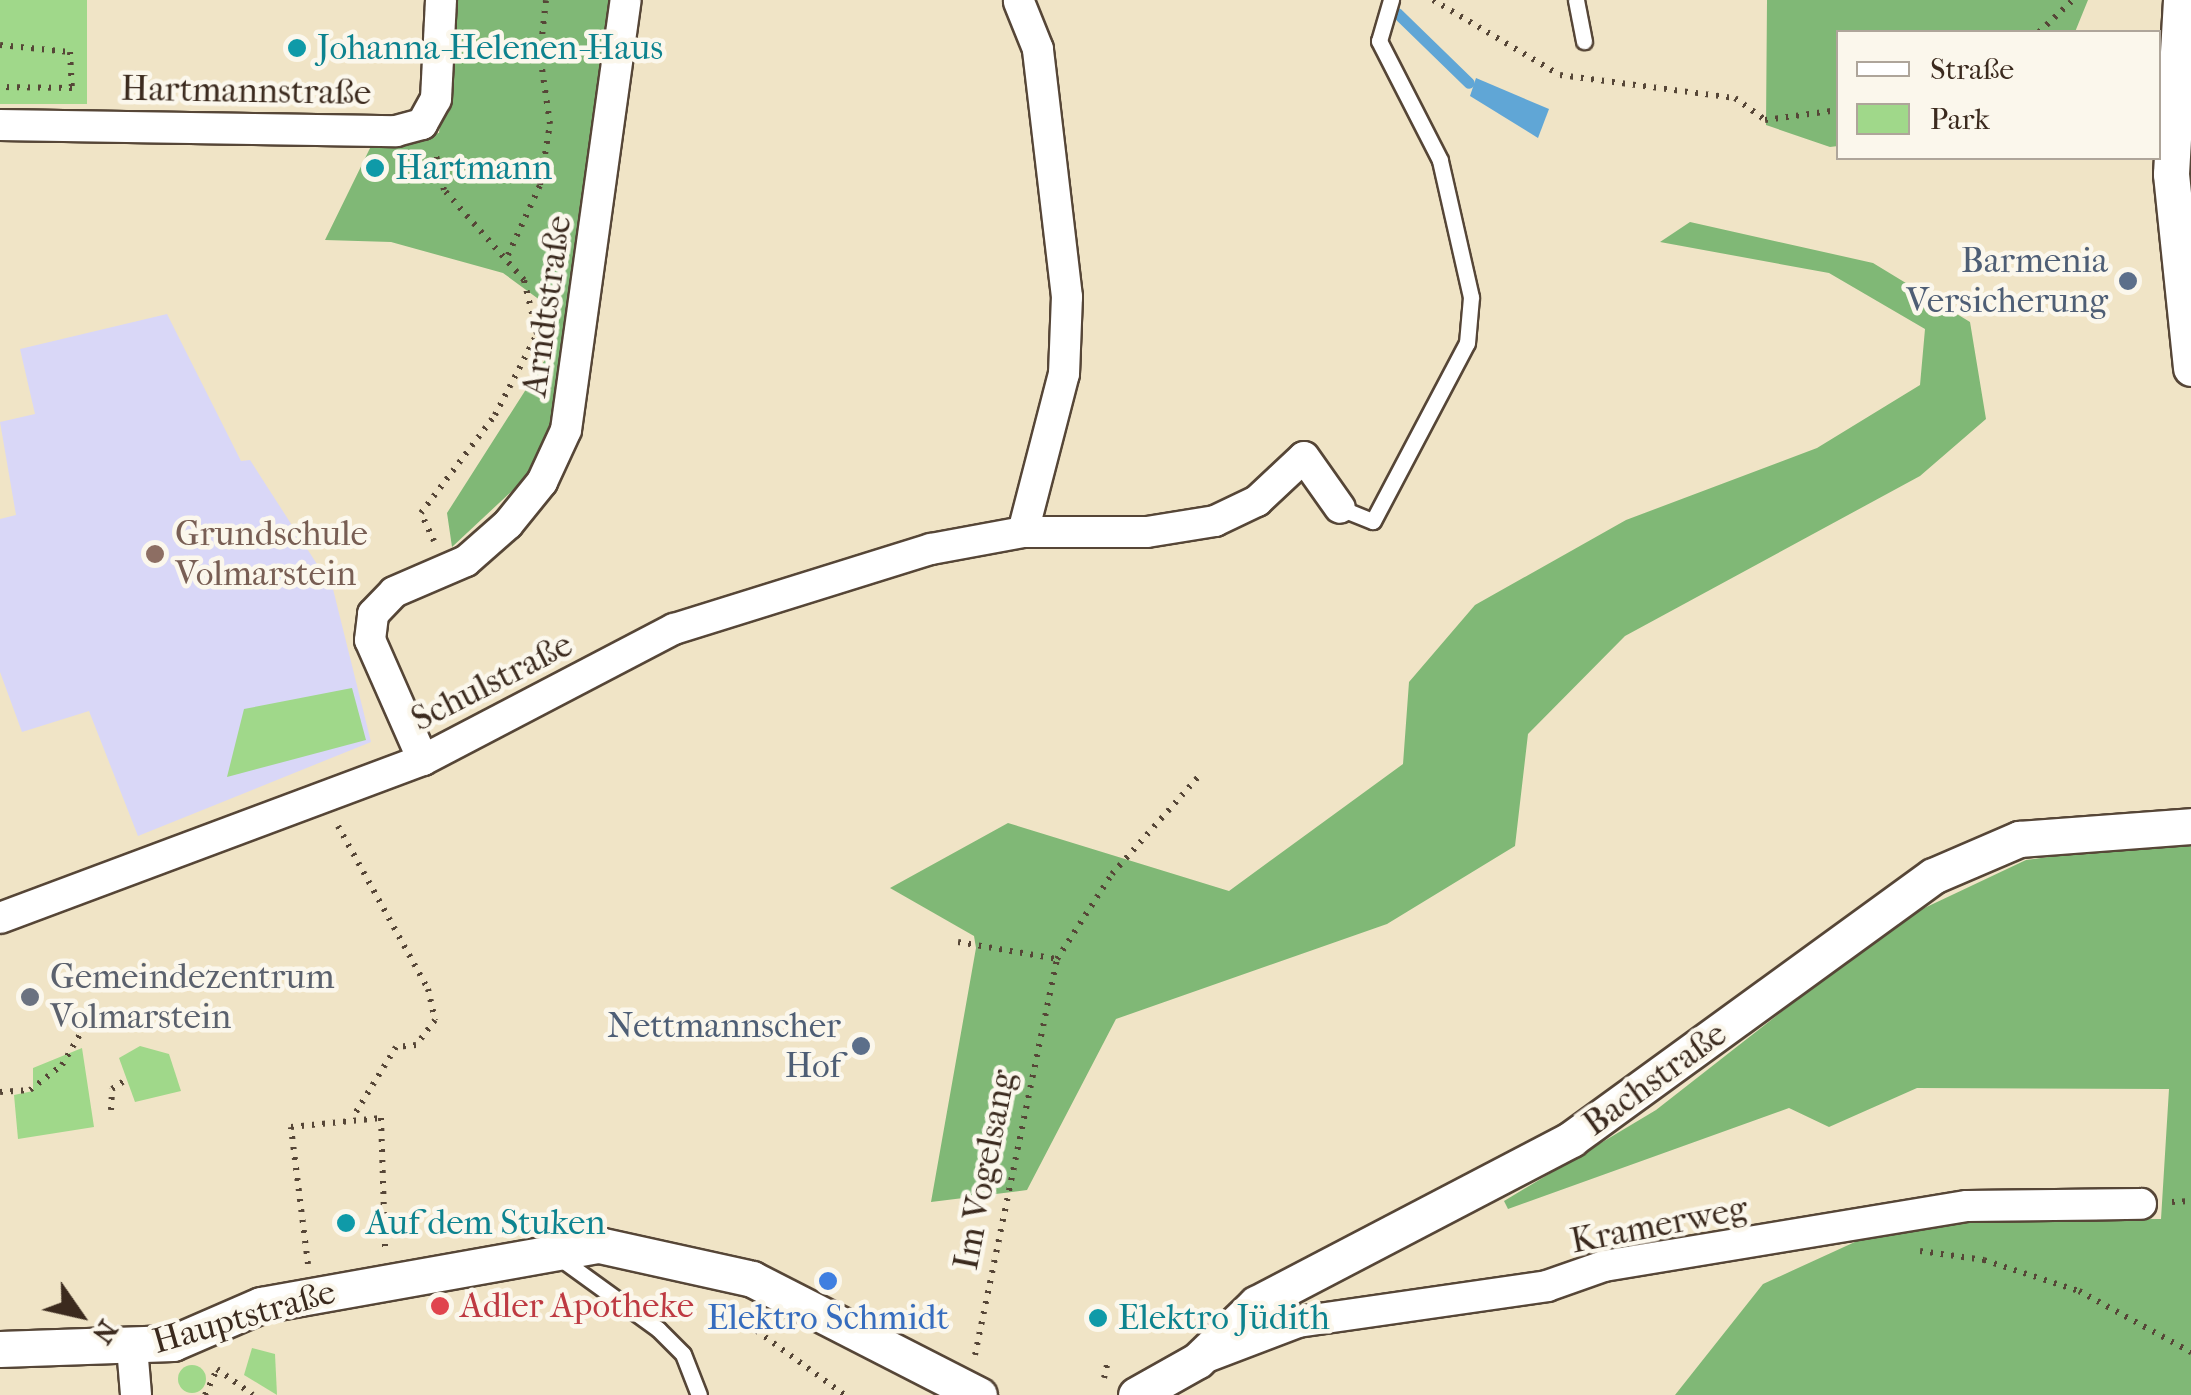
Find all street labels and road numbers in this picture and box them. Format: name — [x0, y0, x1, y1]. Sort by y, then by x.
street label: Hartmannstraße — [120, 68, 372, 114]
street label: Arndtstraße — [514, 213, 580, 399]
street label: Schulstraße — [404, 624, 580, 740]
street label: Bachstraße — [1575, 1013, 1735, 1145]
street label: Im Vogelsang — [945, 1067, 1025, 1273]
street label: Kramerweg — [1567, 1187, 1751, 1263]
street label: Hauptstraße — [148, 1271, 340, 1363]

